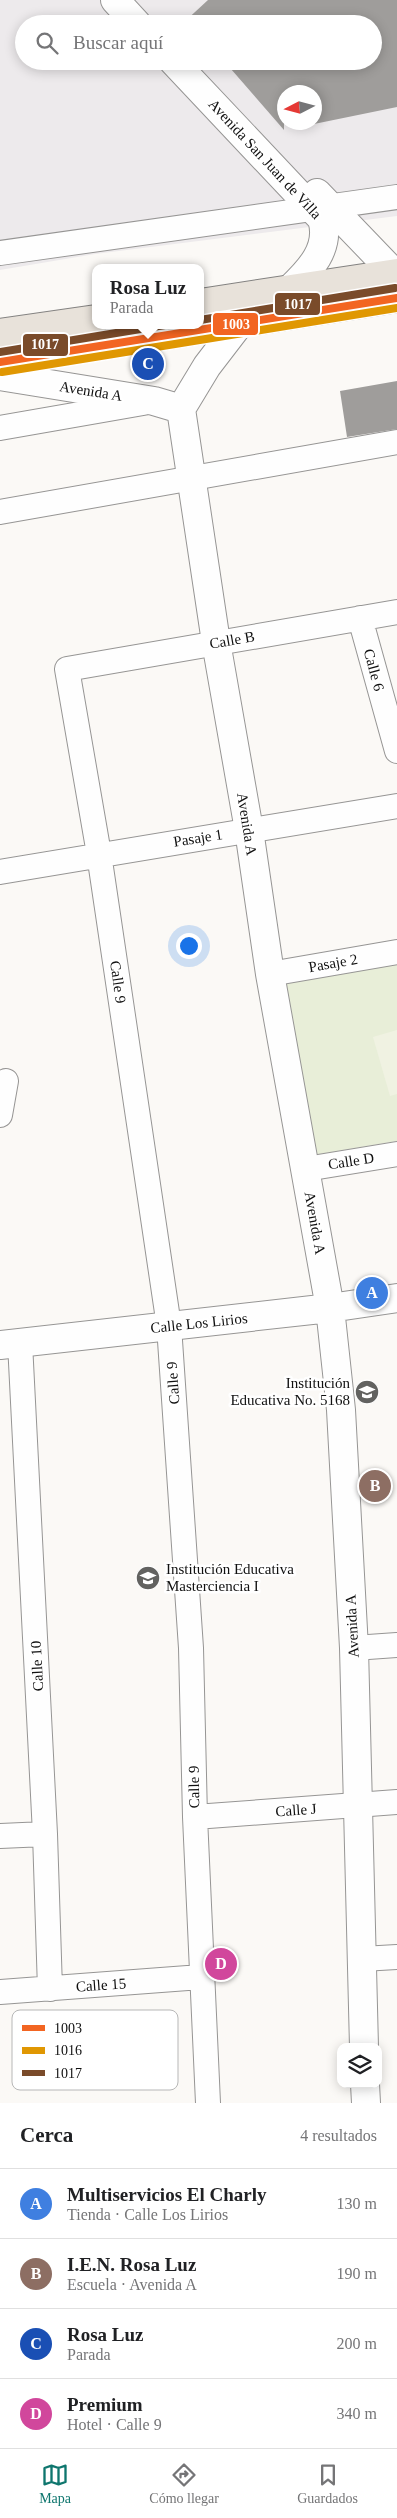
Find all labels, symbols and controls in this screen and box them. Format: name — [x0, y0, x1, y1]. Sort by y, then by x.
search box — [15, 15, 382, 70]
icon: search — [33, 29, 61, 57]
text: Buscar aquí — [73, 32, 163, 53]
north arrow — [277, 85, 322, 130]
street label: Avenida San Juan de Villa — [205, 96, 325, 222]
popup — [92, 264, 204, 329]
text: Rosa Luz — [110, 277, 186, 298]
line badge: 1017 — [274, 292, 321, 316]
text: 1017 — [284, 297, 312, 312]
text: Parada — [110, 299, 153, 316]
line badge: 1003 — [212, 312, 259, 336]
text: 1003 — [222, 317, 250, 332]
line badge: 1017 — [22, 333, 69, 357]
text: 1017 — [31, 337, 59, 352]
pin: C — [132, 345, 164, 383]
street label: Avenida A — [58, 378, 124, 404]
street label: Calle B — [208, 628, 256, 652]
street label: Calle 6 — [361, 647, 387, 693]
street label: Avenida A — [234, 791, 260, 857]
street label: Pasaje 1 — [172, 826, 224, 850]
your location — [176, 933, 202, 959]
street label: Pasaje 2 — [307, 951, 359, 975]
street label: Calle 9 — [107, 960, 129, 1004]
street label: Calle D — [327, 1149, 375, 1173]
street label: Avenida A — [302, 1190, 328, 1256]
pin: A — [356, 1274, 388, 1312]
street label: Calle Los Lirios — [150, 1310, 248, 1336]
street label: Calle 9 — [164, 1361, 182, 1405]
place label: Institución Educativa No. 5168 — [230, 1375, 350, 1408]
school or university icon: Institución Educativa No. 5168 — [354, 1379, 380, 1405]
pin: B — [359, 1467, 391, 1505]
place label: Institución Educativa Masterciencia I — [166, 1561, 294, 1594]
school or university icon: Institución Educativa Masterciencia I — [135, 1565, 161, 1591]
street label: Avenida A — [342, 1594, 362, 1658]
street label: Calle 10 — [28, 1640, 46, 1692]
street label: Calle 9 — [186, 1765, 202, 1809]
street label: Calle J — [275, 1801, 317, 1819]
pin: D — [205, 1945, 237, 1983]
street label: Calle 15 — [75, 1975, 127, 1995]
legend — [12, 2010, 178, 2090]
text: 1003 — [54, 2021, 82, 2036]
text: 1016 — [54, 2043, 82, 2058]
map controls — [337, 2043, 382, 2088]
button: layers — [337, 2043, 382, 2088]
text: 1017 — [54, 2066, 82, 2081]
text: Cerca — [20, 2123, 73, 2147]
text: 4 resultados — [300, 2127, 377, 2144]
text: Multiservicios El Charly — [67, 2184, 266, 2205]
text: A — [30, 2195, 42, 2212]
text: 130 m — [337, 2195, 377, 2212]
text: Tienda · Calle Los Lirios — [67, 2206, 228, 2223]
text: I.E.N. Rosa Luz — [67, 2254, 196, 2275]
text: B — [31, 2265, 41, 2282]
text: 190 m — [337, 2265, 377, 2282]
text: Escuela · Avenida A — [67, 2276, 197, 2293]
text: Rosa Luz — [67, 2324, 144, 2345]
text: C — [30, 2335, 42, 2352]
text: 200 m — [337, 2335, 377, 2352]
text: Parada — [67, 2346, 111, 2363]
text: Premium — [67, 2394, 143, 2415]
text: D — [30, 2405, 42, 2422]
text: 340 m — [337, 2405, 377, 2422]
text: Hotel · Calle 9 — [67, 2416, 162, 2433]
tab: Mapa — [39, 2461, 71, 2507]
tab: Cómo llegar — [149, 2461, 219, 2507]
tab: Guardados — [297, 2461, 358, 2507]

